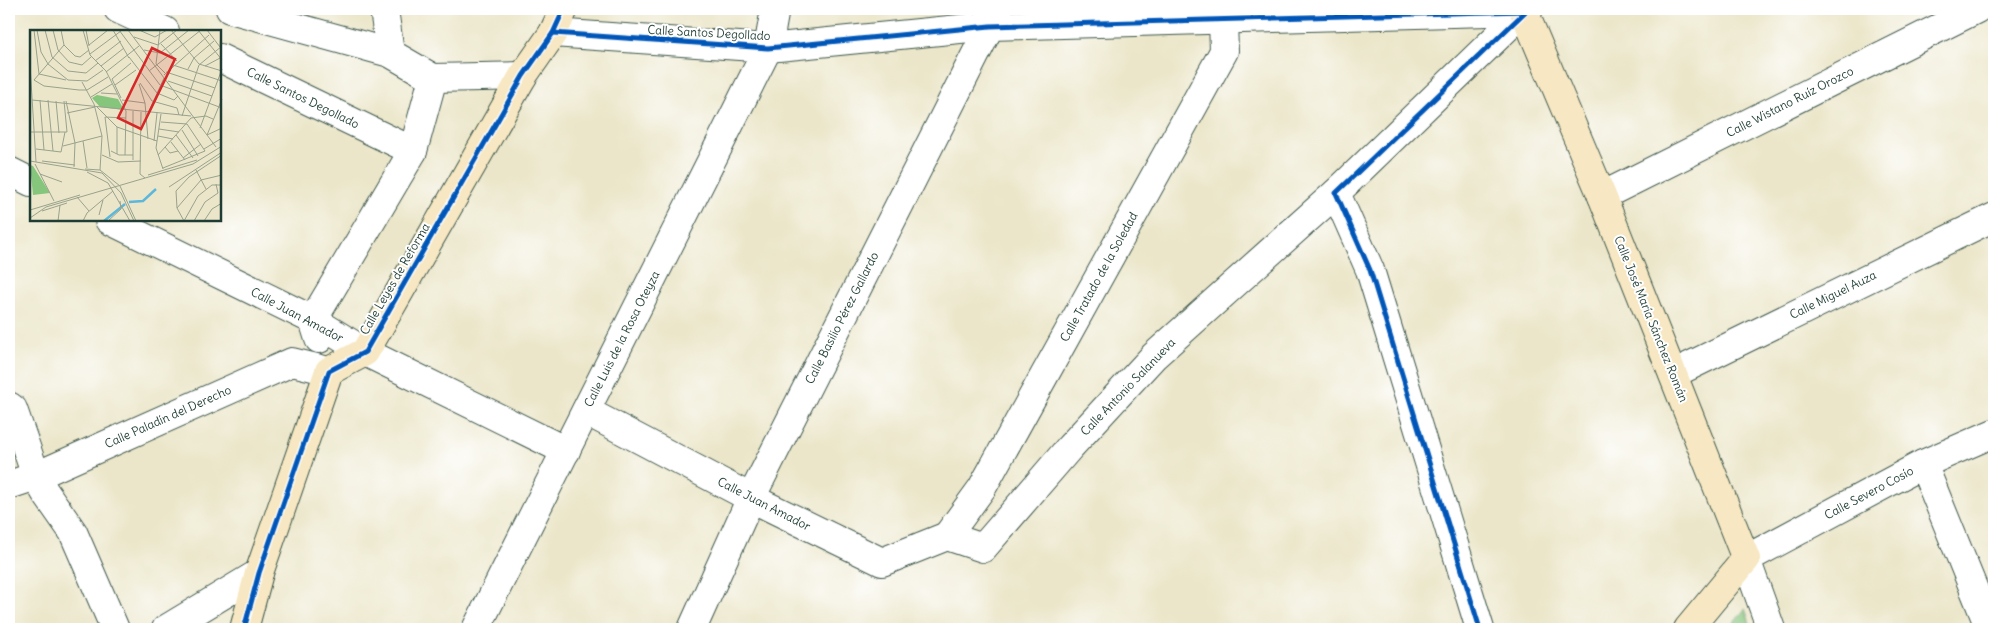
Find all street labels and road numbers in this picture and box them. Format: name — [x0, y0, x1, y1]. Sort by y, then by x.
street label: Calle Santos Degollado — [647, 22, 771, 43]
street label: Calle Wistano Ruíz Orozco — [1724, 63, 1856, 140]
street label: Calle Santos Degollado — [245, 64, 362, 131]
street label: Calle Tratado de la Soledad — [1057, 209, 1141, 344]
street label: Calle Leyes de Reforma — [356, 220, 433, 337]
street label: Calle José María Sánchez Román — [1611, 234, 1692, 404]
street label: Calle Basilio Pérez Gallardo — [802, 249, 882, 386]
street label: Calle Miguel Auza — [1787, 267, 1879, 322]
street label: Calle Luis de la Rosa Oteyza — [581, 268, 663, 409]
street label: Calle Juan Amador — [248, 284, 346, 345]
street label: Calle Antonio Salanueva — [1077, 335, 1178, 439]
street label: Calle Paladín del Derecho — [102, 382, 234, 451]
street label: Calle Severo Cosío — [1822, 463, 1916, 522]
street label: Calle Juan Amador — [715, 474, 814, 534]

